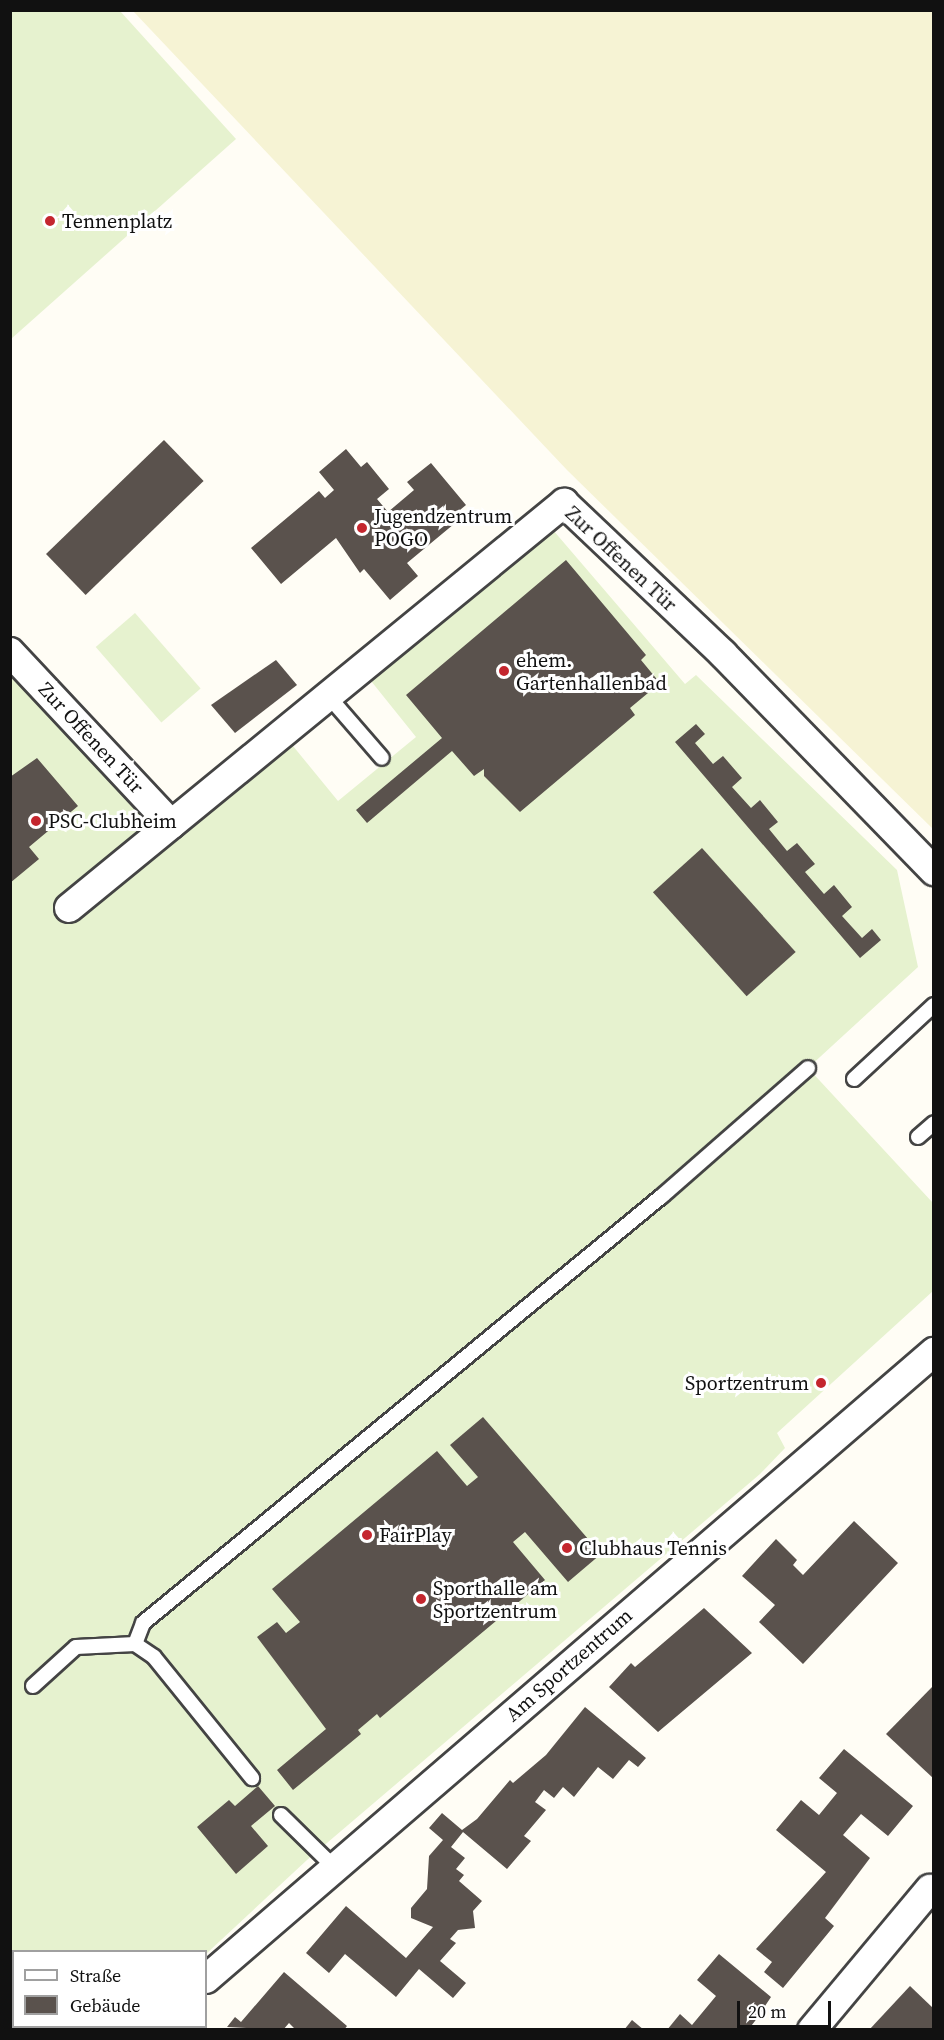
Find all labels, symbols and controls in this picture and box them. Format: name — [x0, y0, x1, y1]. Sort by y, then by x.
place label: Tennenplatz — [62, 209, 172, 233]
marker: Tennenplatz — [43, 214, 57, 228]
street label: Zur Offenen Tür — [560, 501, 682, 617]
place label: Jugendzentrum POGO — [374, 504, 512, 551]
marker: Jugendzentrum POGO — [355, 521, 369, 535]
place label: ehem. Gartenhallenbad — [516, 648, 667, 695]
marker: ehem. Gartenhallenbad — [497, 664, 511, 678]
street label: Zur Offenen Tür — [33, 677, 149, 799]
place label: PSC-Clubheim — [48, 809, 177, 833]
marker: PSC-Clubheim — [29, 814, 43, 828]
place label: Sportzentrum — [685, 1371, 809, 1395]
marker: Sportzentrum — [814, 1376, 828, 1390]
place label: FairPlay — [379, 1523, 452, 1547]
marker: FairPlay — [360, 1528, 374, 1542]
place label: Clubhaus Tennis — [579, 1536, 727, 1560]
marker: Clubhaus Tennis — [560, 1541, 574, 1555]
place label: Sporthalle am Sportzentrum — [433, 1576, 558, 1623]
marker: Sporthalle am Sportzentrum — [414, 1592, 428, 1606]
street label: Am Sportzentrum — [501, 1603, 637, 1727]
legend — [12, 1950, 207, 2028]
text: Straße — [70, 1963, 121, 1988]
scale bar — [740, 1989, 834, 2027]
text: Gebäude — [70, 1993, 141, 2018]
text: 20 m — [748, 1999, 786, 2024]

